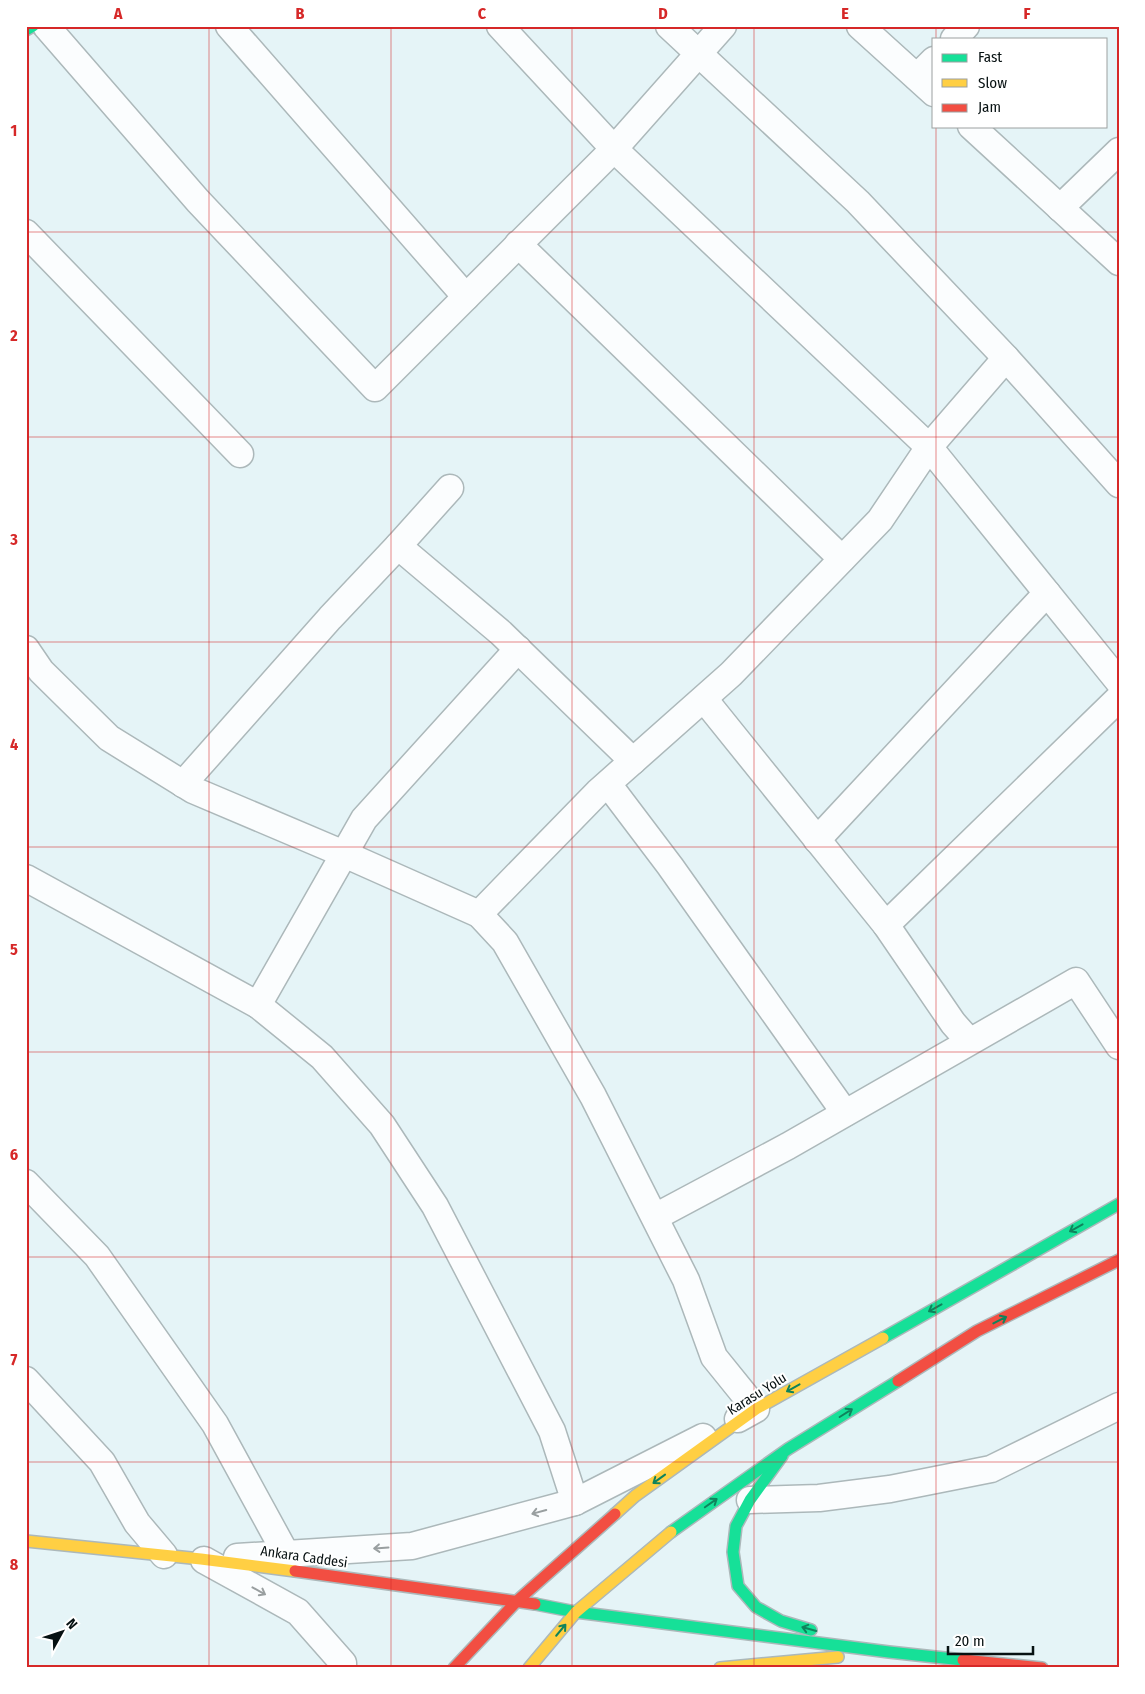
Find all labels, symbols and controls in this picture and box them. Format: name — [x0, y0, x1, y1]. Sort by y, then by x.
text: A — [113, 4, 123, 23]
text: B — [296, 4, 305, 23]
text: C — [478, 4, 487, 23]
text: D — [658, 4, 668, 23]
text: E — [841, 4, 849, 23]
text: F — [1023, 4, 1031, 23]
legend — [932, 38, 1108, 128]
text: Fast — [978, 48, 1002, 66]
text: Slow — [978, 74, 1007, 92]
text: Jam — [978, 98, 1001, 116]
text: 1 — [11, 121, 17, 140]
text: 2 — [9, 326, 18, 345]
text: 3 — [9, 530, 18, 549]
text: 4 — [10, 735, 18, 754]
text: 5 — [10, 940, 18, 959]
text: 6 — [10, 1145, 18, 1164]
one-way arrow — [1070, 1224, 1084, 1234]
one-way arrow — [928, 1304, 943, 1314]
one-way arrow — [992, 1315, 1007, 1324]
text: 7 — [11, 1350, 18, 1369]
street label: Karasu Yolu — [724, 1369, 790, 1419]
one-way arrow — [787, 1384, 801, 1394]
one-way arrow — [839, 1407, 853, 1418]
one-way arrow — [652, 1474, 666, 1484]
one-way arrow — [704, 1498, 718, 1508]
one-way arrow — [531, 1508, 547, 1517]
street label: Ankara Caddesi — [259, 1542, 349, 1572]
one-way arrow — [373, 1543, 389, 1552]
text: 8 — [10, 1555, 19, 1574]
one-way arrow — [251, 1586, 266, 1596]
north arrow — [38, 1606, 88, 1656]
text: N — [62, 1615, 81, 1633]
one-way arrow — [555, 1624, 566, 1637]
one-way arrow — [801, 1624, 817, 1634]
scale bar — [948, 1624, 1032, 1656]
text: 20 m — [955, 1632, 985, 1650]

